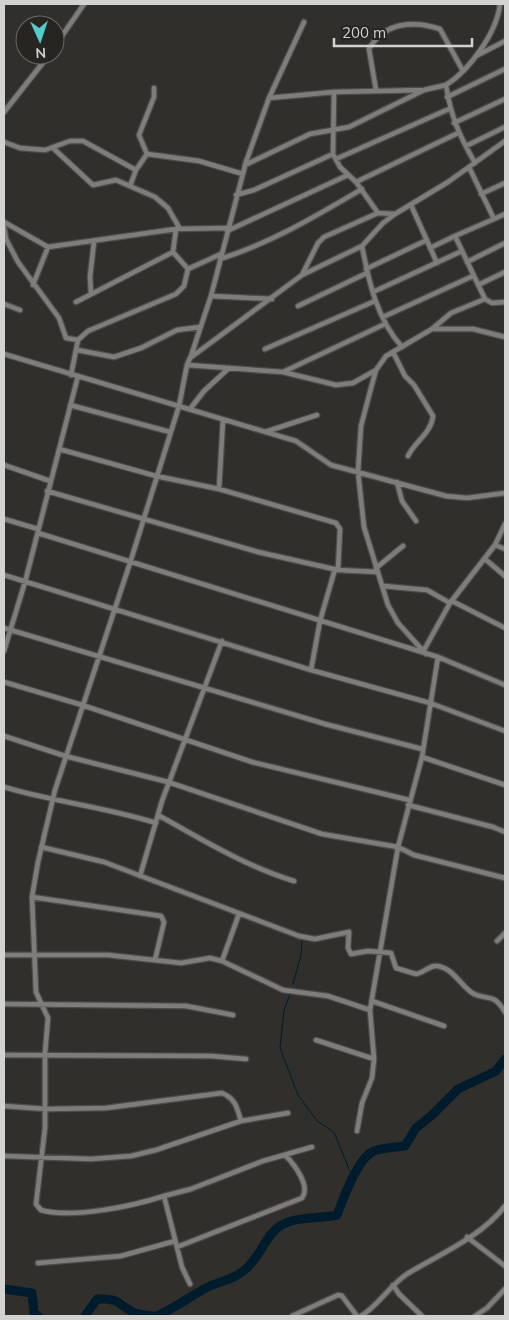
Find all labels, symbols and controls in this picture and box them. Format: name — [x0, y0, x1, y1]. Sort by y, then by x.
north arrow — [15, 15, 65, 65]
scale bar — [334, 15, 472, 47]
text: 200 m — [342, 23, 386, 42]
text: N — [35, 44, 46, 62]

